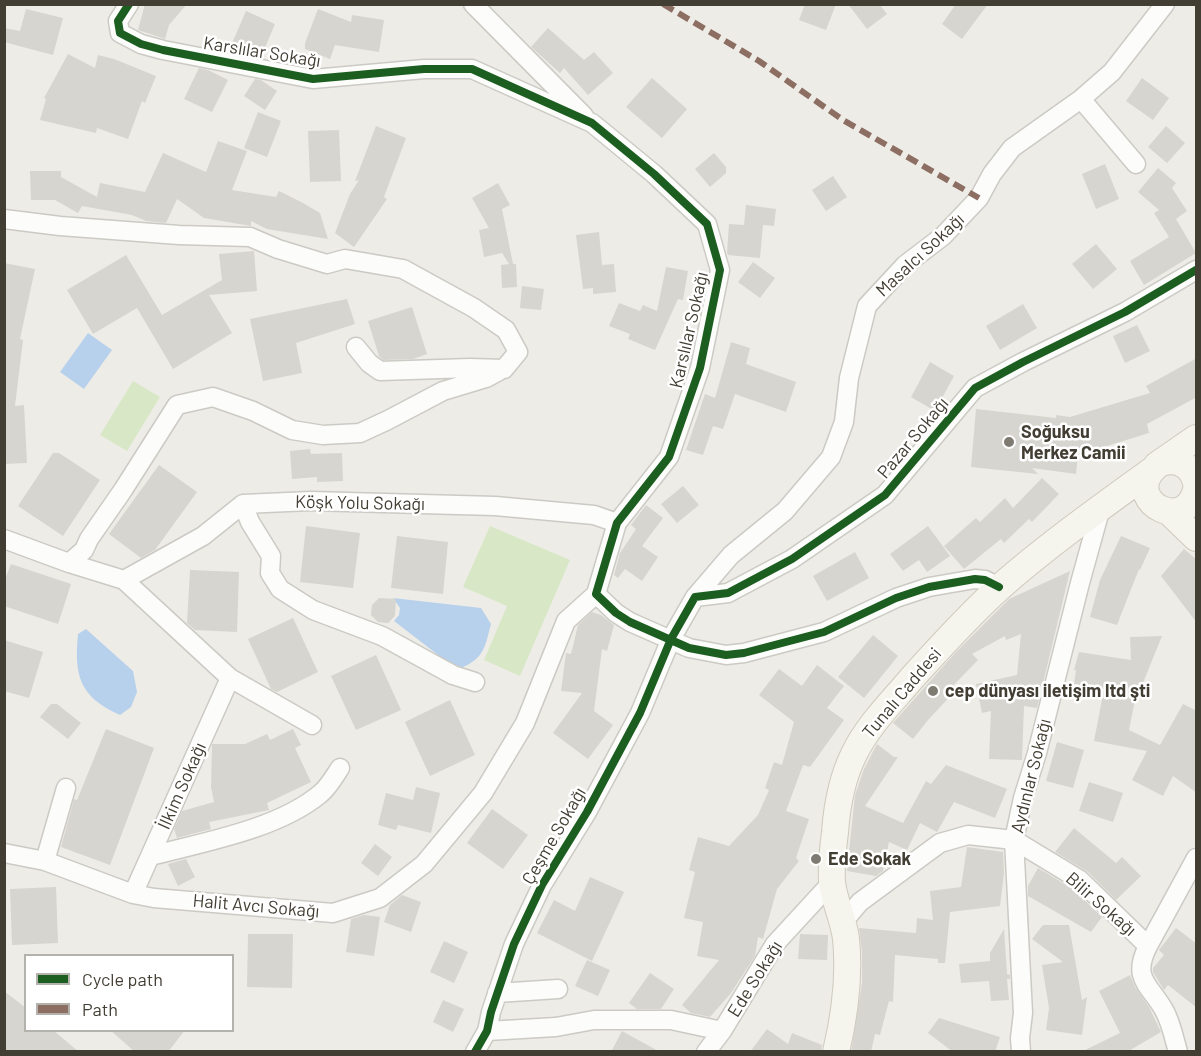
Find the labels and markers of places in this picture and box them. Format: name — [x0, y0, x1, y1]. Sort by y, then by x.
place label: Soğuksu Merkez Camii — [1021, 421, 1126, 464]
marker: Soğuksu Merkez Camii — [1002, 435, 1016, 449]
place label: cep dünyası iletişim ltd şti — [945, 680, 1150, 702]
marker: cep dünyası iletişim ltd şti — [926, 684, 940, 698]
place label: Ede Sokak — [828, 848, 911, 870]
marker: Ede Sokak — [809, 852, 823, 866]

